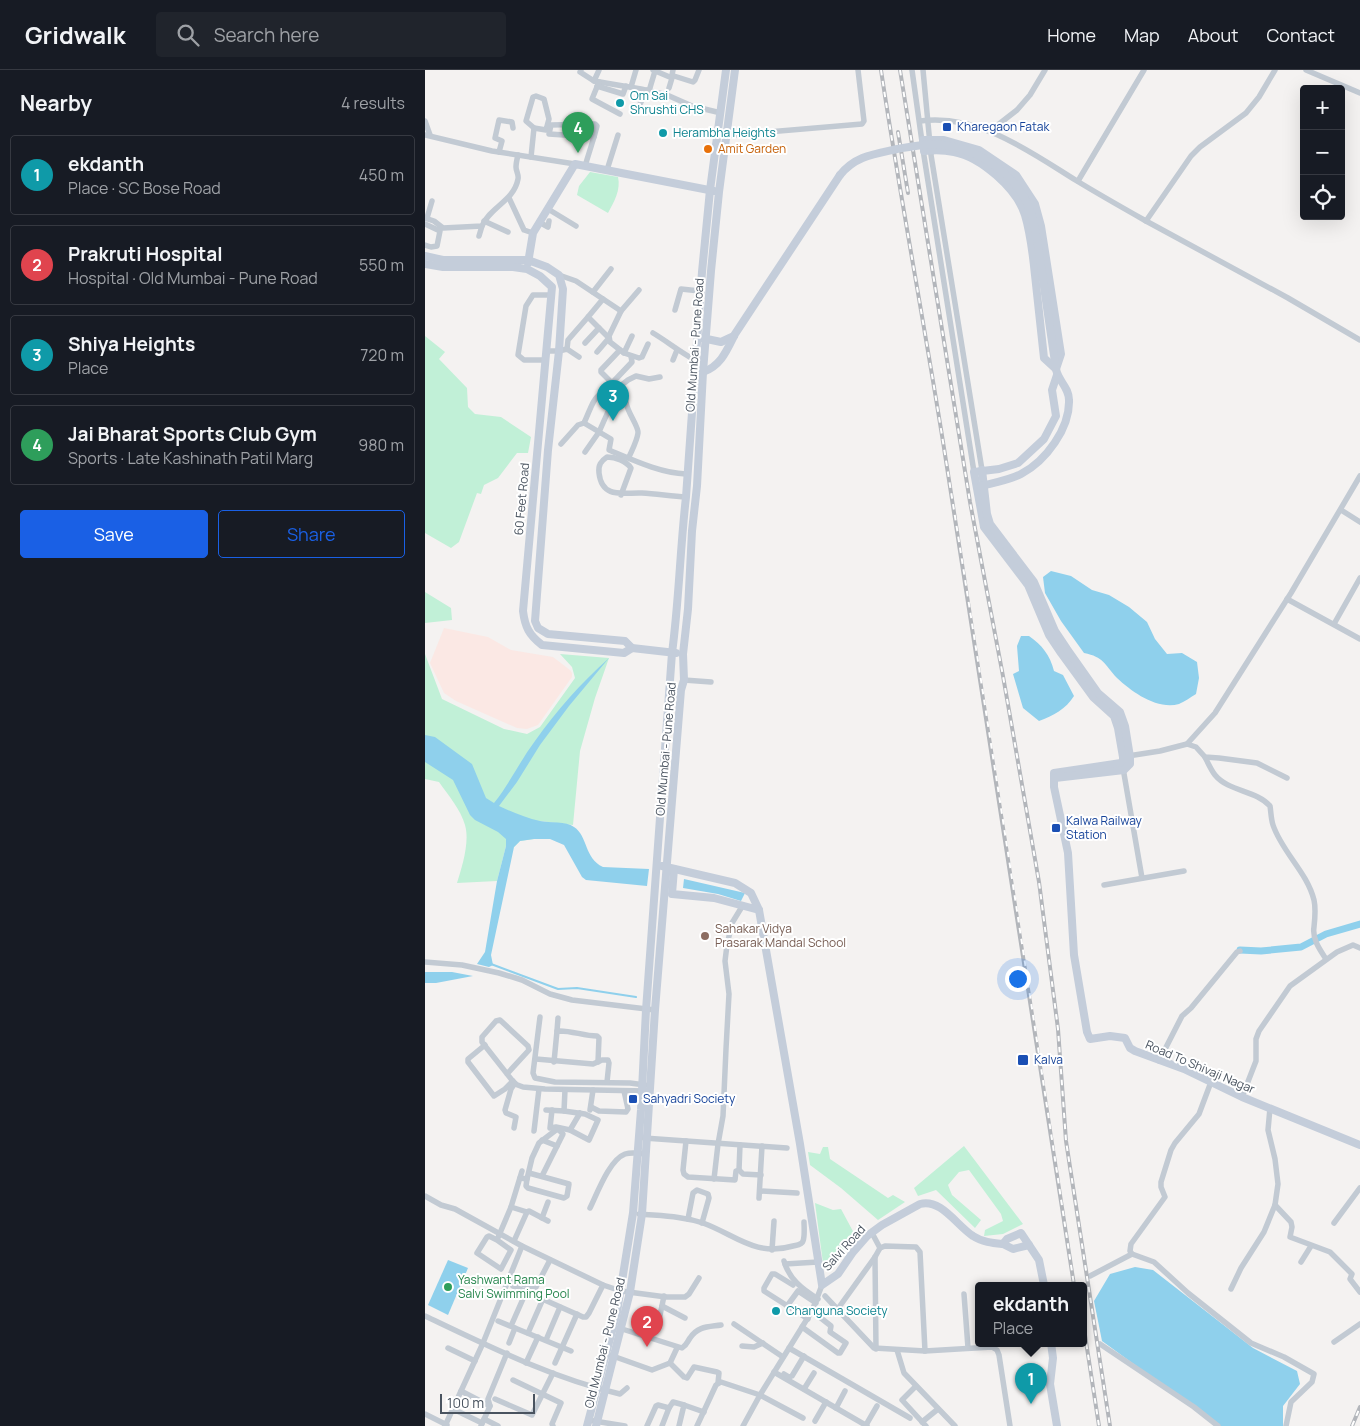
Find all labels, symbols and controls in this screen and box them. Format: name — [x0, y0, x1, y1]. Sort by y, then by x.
search box — [156, 12, 506, 57]
text: Gridwalk — [25, 18, 126, 51]
icon: search — [174, 21, 202, 49]
text: Search here — [214, 22, 319, 48]
text: Home — [1047, 23, 1096, 47]
text: Map — [1124, 23, 1160, 47]
text: About — [1188, 23, 1238, 47]
text: Contact — [1266, 23, 1335, 47]
map controls — [1300, 85, 1345, 220]
button: + — [1300, 85, 1345, 130]
place label: Om Sai Shrushti CHS — [630, 87, 704, 118]
text: Nearby — [20, 89, 92, 117]
text: 4 results — [341, 92, 405, 114]
marker: Om Sai Shrushti CHS — [614, 97, 626, 109]
pin: 4 — [562, 112, 594, 153]
place label: Kharegaon Fatak — [957, 118, 1050, 135]
marker: Kharegaon Fatak — [941, 121, 953, 133]
place label: Herambha Heights — [673, 124, 776, 141]
marker: Herambha Heights — [657, 127, 669, 139]
button: − — [1300, 130, 1345, 175]
place label: Amit Garden — [718, 140, 786, 157]
marker: Amit Garden — [702, 143, 714, 155]
text: ekdanth — [68, 151, 144, 177]
text: 1 — [33, 164, 41, 186]
text: 450 m — [359, 164, 404, 186]
button: locate — [1300, 175, 1345, 220]
text: Place · SC Bose Road — [68, 177, 221, 199]
text: Prakruti Hospital — [68, 241, 223, 267]
text: 2 — [32, 254, 42, 276]
text: 550 m — [359, 254, 404, 276]
text: Hospital · Old Mumbai - Pune Road — [68, 267, 318, 289]
street label: Old Mumbai - Pune Road — [681, 277, 708, 412]
text: Shiya Heights — [68, 331, 195, 357]
text: 3 — [32, 344, 42, 366]
text: 720 m — [360, 344, 404, 366]
text: Place — [68, 357, 108, 379]
pin: 3 — [597, 380, 629, 421]
text: Jai Bharat Sports Club Gym — [68, 421, 317, 447]
text: 4 — [32, 434, 42, 456]
text: 980 m — [358, 434, 404, 456]
text: Sports · Late Kashinath Patil Marg — [68, 447, 313, 469]
street label: 60 Feet Road — [510, 462, 533, 536]
button: Save — [20, 510, 208, 558]
button: Share — [218, 510, 405, 558]
street label: Old Mumbai - Pune Road — [651, 681, 680, 817]
place label: Kalwa Railway Station — [1066, 812, 1142, 843]
marker: Kalwa Railway Station — [1050, 822, 1062, 834]
place label: Sahakar Vidya Prasarak Mandal School — [715, 920, 846, 951]
marker: Sahakar Vidya Prasarak Mandal School — [699, 930, 711, 942]
your location — [1005, 966, 1031, 992]
street label: Road To Shivaji Nagar — [1143, 1036, 1258, 1098]
place label: Kalva — [1034, 1051, 1063, 1068]
marker: Kalva — [1016, 1053, 1030, 1067]
place label: Sahyadri Society — [643, 1090, 736, 1107]
marker: Sahyadri Society — [627, 1093, 639, 1105]
street label: Salvi Road — [818, 1221, 869, 1274]
place label: Yashwant Rama Salvi Swimming Pool — [458, 1271, 570, 1302]
street label: Old Mumbai - Pune Road — [580, 1276, 629, 1410]
marker: Yashwant Rama Salvi Swimming Pool — [442, 1281, 454, 1293]
popup — [975, 1282, 1087, 1347]
text: ekdanth — [993, 1291, 1069, 1317]
place label: Changuna Society — [786, 1302, 888, 1319]
marker: Changuna Society — [770, 1305, 782, 1317]
pin: 2 — [631, 1306, 663, 1347]
text: Place — [993, 1317, 1033, 1339]
pin: 1 — [1015, 1363, 1047, 1404]
scale bar — [440, 1391, 535, 1414]
text: 100 m — [447, 1393, 484, 1412]

